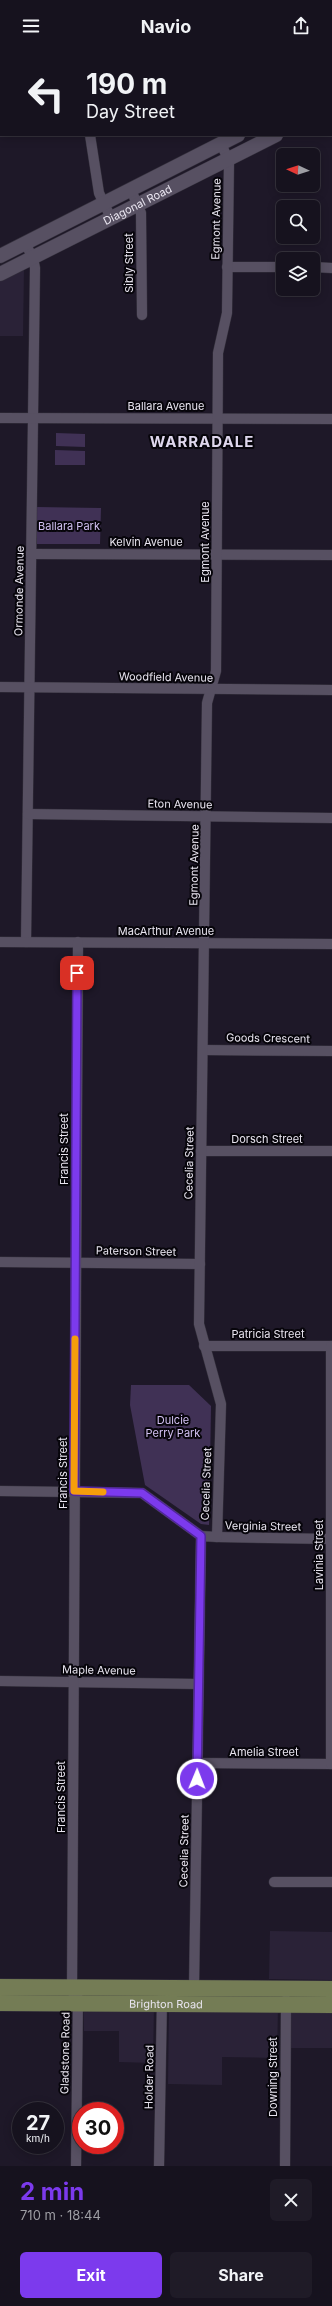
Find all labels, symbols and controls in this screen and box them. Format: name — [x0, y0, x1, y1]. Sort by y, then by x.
icon: menu — [20, 15, 42, 37]
icon: share — [290, 15, 312, 37]
text: Navio — [141, 16, 191, 37]
text: 190 m — [86, 67, 167, 101]
icon: left — [20, 68, 72, 120]
text: Day Street — [86, 101, 175, 122]
north arrow — [276, 148, 320, 192]
map controls — [276, 148, 320, 296]
street label: Egmont Avenue — [208, 178, 224, 260]
street label: Diagonal Road — [101, 182, 174, 228]
button: search — [276, 200, 320, 244]
street label: Sibly Street — [122, 233, 136, 293]
button: layers — [276, 252, 320, 296]
street label: Ballara Avenue — [128, 399, 204, 413]
district label: WARRADALE — [150, 432, 254, 451]
street label: Egmont Avenue — [198, 501, 212, 583]
park label: Ballara Park — [38, 519, 100, 533]
street label: Kelvin Avenue — [109, 535, 183, 549]
street label: Ormonde Avenue — [11, 546, 27, 636]
street label: Woodfield Avenue — [119, 669, 213, 685]
street label: Eton Avenue — [147, 796, 213, 812]
street label: Egmont Avenue — [186, 824, 202, 906]
street label: MacArthur Avenue — [118, 924, 214, 938]
pin — [60, 956, 94, 990]
icon: arrive — [66, 962, 88, 984]
street label: Goods Crescent — [226, 1030, 311, 1046]
street label: Francis Street — [57, 1113, 71, 1185]
street label: Cecelia Street — [181, 1126, 197, 1200]
street label: Dorsch Street — [231, 1132, 303, 1146]
street label: Paterson Street — [96, 1243, 177, 1259]
street label: Patricia Street — [231, 1327, 305, 1341]
park label: Dulcie Perry Park — [146, 1413, 200, 1440]
street label: Francis Street — [56, 1437, 70, 1509]
street label: Cecelia Street — [198, 1447, 214, 1521]
street label: Verginia Street — [225, 1518, 302, 1534]
street label: Lavinia Street — [312, 1519, 326, 1590]
street label: Maple Avenue — [62, 1662, 136, 1678]
street label: Amelia Street — [229, 1745, 299, 1759]
position arrow — [176, 1758, 218, 1800]
street label: Francis Street — [54, 1761, 68, 1833]
street label: Cecelia Street — [176, 1814, 192, 1888]
street label: Brighton Road — [129, 1997, 203, 2011]
street label: Gladstone Road — [57, 2012, 73, 2094]
street label: Downing Street — [266, 2037, 280, 2117]
street label: Holder Road — [141, 2045, 157, 2109]
speed limit sign: 30 — [72, 2102, 124, 2154]
text: 27 — [26, 2111, 50, 2135]
text: km/h — [26, 2132, 50, 2144]
text: 2 min — [20, 2177, 84, 2206]
button: close — [270, 2179, 312, 2221]
text: 710 m · 18:44 — [20, 2207, 101, 2223]
button: Exit — [20, 2252, 162, 2298]
button: Share — [170, 2252, 312, 2298]

